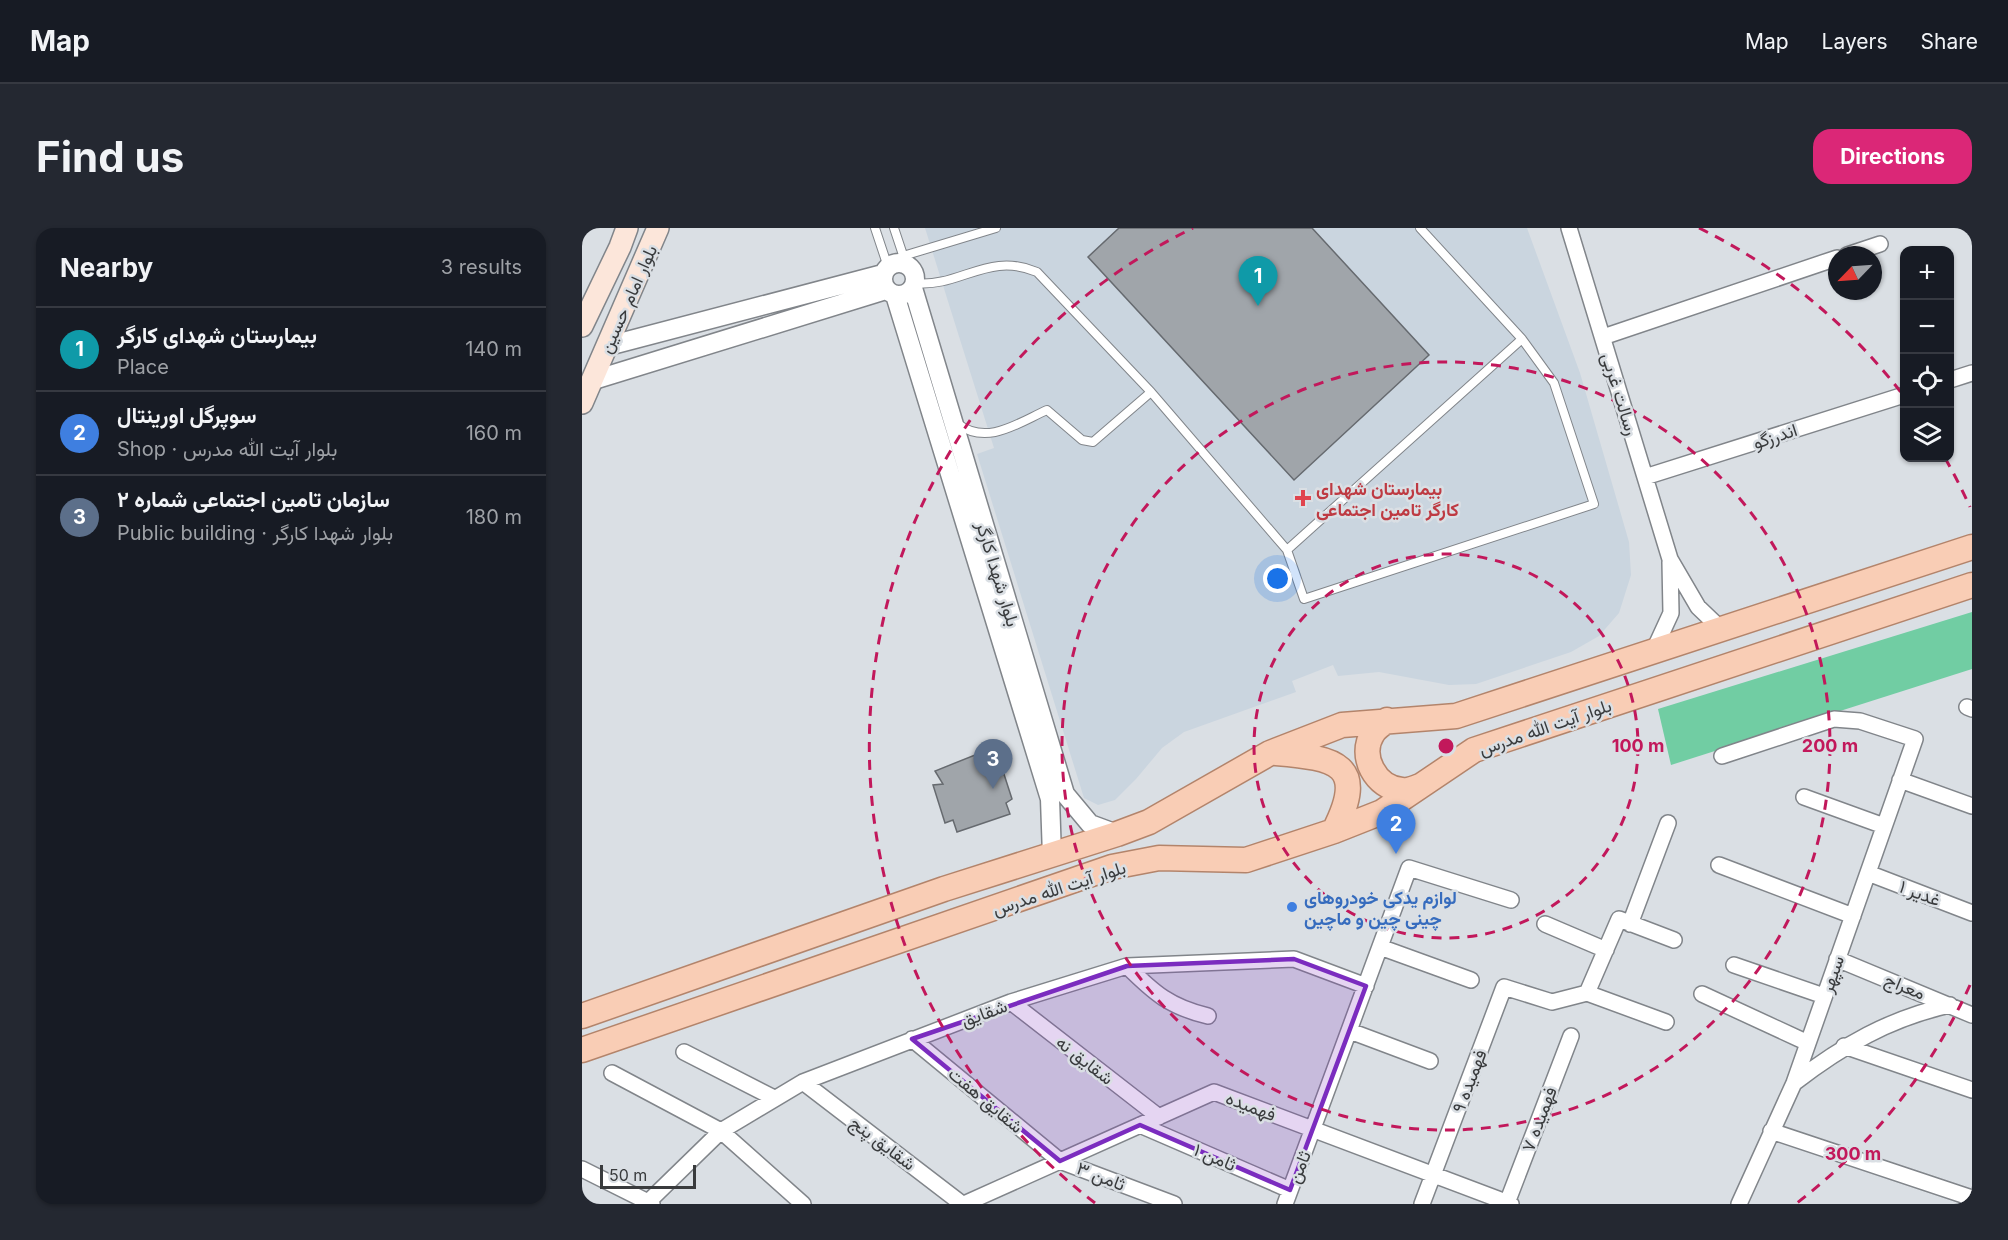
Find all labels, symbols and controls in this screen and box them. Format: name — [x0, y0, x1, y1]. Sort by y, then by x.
text: Map — [30, 24, 90, 58]
text: Map — [1745, 29, 1789, 54]
text: Layers — [1822, 29, 1888, 54]
text: Share — [1921, 29, 1978, 54]
button: Directions — [1813, 129, 1972, 184]
text: Find us — [36, 131, 184, 182]
street label: بلوار امام حسین — [595, 242, 663, 357]
north arrow — [1828, 246, 1882, 300]
map controls — [1900, 246, 1954, 462]
button: + — [1900, 246, 1954, 300]
text: Nearby — [60, 252, 153, 283]
text: 3 results — [441, 255, 522, 279]
pin: 1 — [1238, 256, 1278, 306]
button: − — [1900, 300, 1954, 354]
text: بیمارستان شهدای کارگر — [117, 322, 317, 348]
text: 1 — [75, 337, 84, 361]
text: 140 m — [465, 337, 522, 361]
street label: رسالت غربی — [1597, 350, 1642, 438]
button: locate — [1900, 354, 1954, 408]
text: Place — [117, 355, 169, 379]
text: سوپرگل اورینتال — [117, 402, 257, 428]
button: layers — [1900, 408, 1954, 462]
street label: اندرزگو — [1750, 419, 1800, 454]
text: 2 — [73, 421, 86, 445]
text: 160 m — [466, 421, 522, 445]
text: Shop · بلوار آیت الله مدرس — [117, 437, 337, 461]
place label: بیمارستان شهدای کارگر تامین اجتماعی — [1316, 478, 1459, 521]
text: سازمان تامین اجتماعی شماره ۲ — [117, 486, 390, 512]
marker: بیمارستان شهدای کارگر تامین اجتماعی — [1294, 489, 1312, 507]
text: 3 — [73, 505, 86, 529]
text: 180 m — [466, 505, 522, 529]
street label: بلوار شهدا کارگر — [971, 518, 1024, 629]
text: Public building · بلوار شهدا کارگر — [117, 521, 393, 545]
your location — [1263, 564, 1292, 593]
street label: بلوار آیت الله مدرس — [1476, 694, 1614, 760]
text: 100 m — [1612, 735, 1664, 756]
text: 200 m — [1802, 735, 1858, 756]
centre of rings — [1436, 736, 1456, 756]
pin: 3 — [974, 740, 1012, 789]
pin: 2 — [1376, 804, 1416, 854]
street label: بلوار آیت الله مدرس — [990, 857, 1129, 920]
street label: غدیر ۱ — [1896, 876, 1944, 911]
place label: لوازم یدکی خودروهای چینی چین و ماچین — [1304, 887, 1457, 931]
marker: لوازم یدکی خودروهای چینی چین و ماچین — [1285, 900, 1299, 914]
street label: سپهر — [1816, 953, 1850, 997]
street label: معراج — [1881, 968, 1928, 1005]
street label: شقایق — [958, 995, 1010, 1032]
street label: شقایق نه — [1052, 1031, 1118, 1090]
street label: فهمیده ۹ — [1447, 1047, 1492, 1116]
street label: شقایق هفت — [944, 1063, 1027, 1138]
street label: فهمیده ۷ — [1517, 1084, 1562, 1155]
street label: فهمیده — [1223, 1087, 1279, 1126]
street label: شقایق پنج — [845, 1112, 920, 1176]
street label: ثامن ۱ — [1190, 1139, 1239, 1176]
text: 300 m — [1825, 1143, 1881, 1164]
street label: ثامن — [1283, 1148, 1316, 1187]
street label: ثامن ۳ — [1073, 1157, 1128, 1196]
scale bar — [600, 1162, 696, 1190]
text: 50 m — [609, 1165, 647, 1185]

